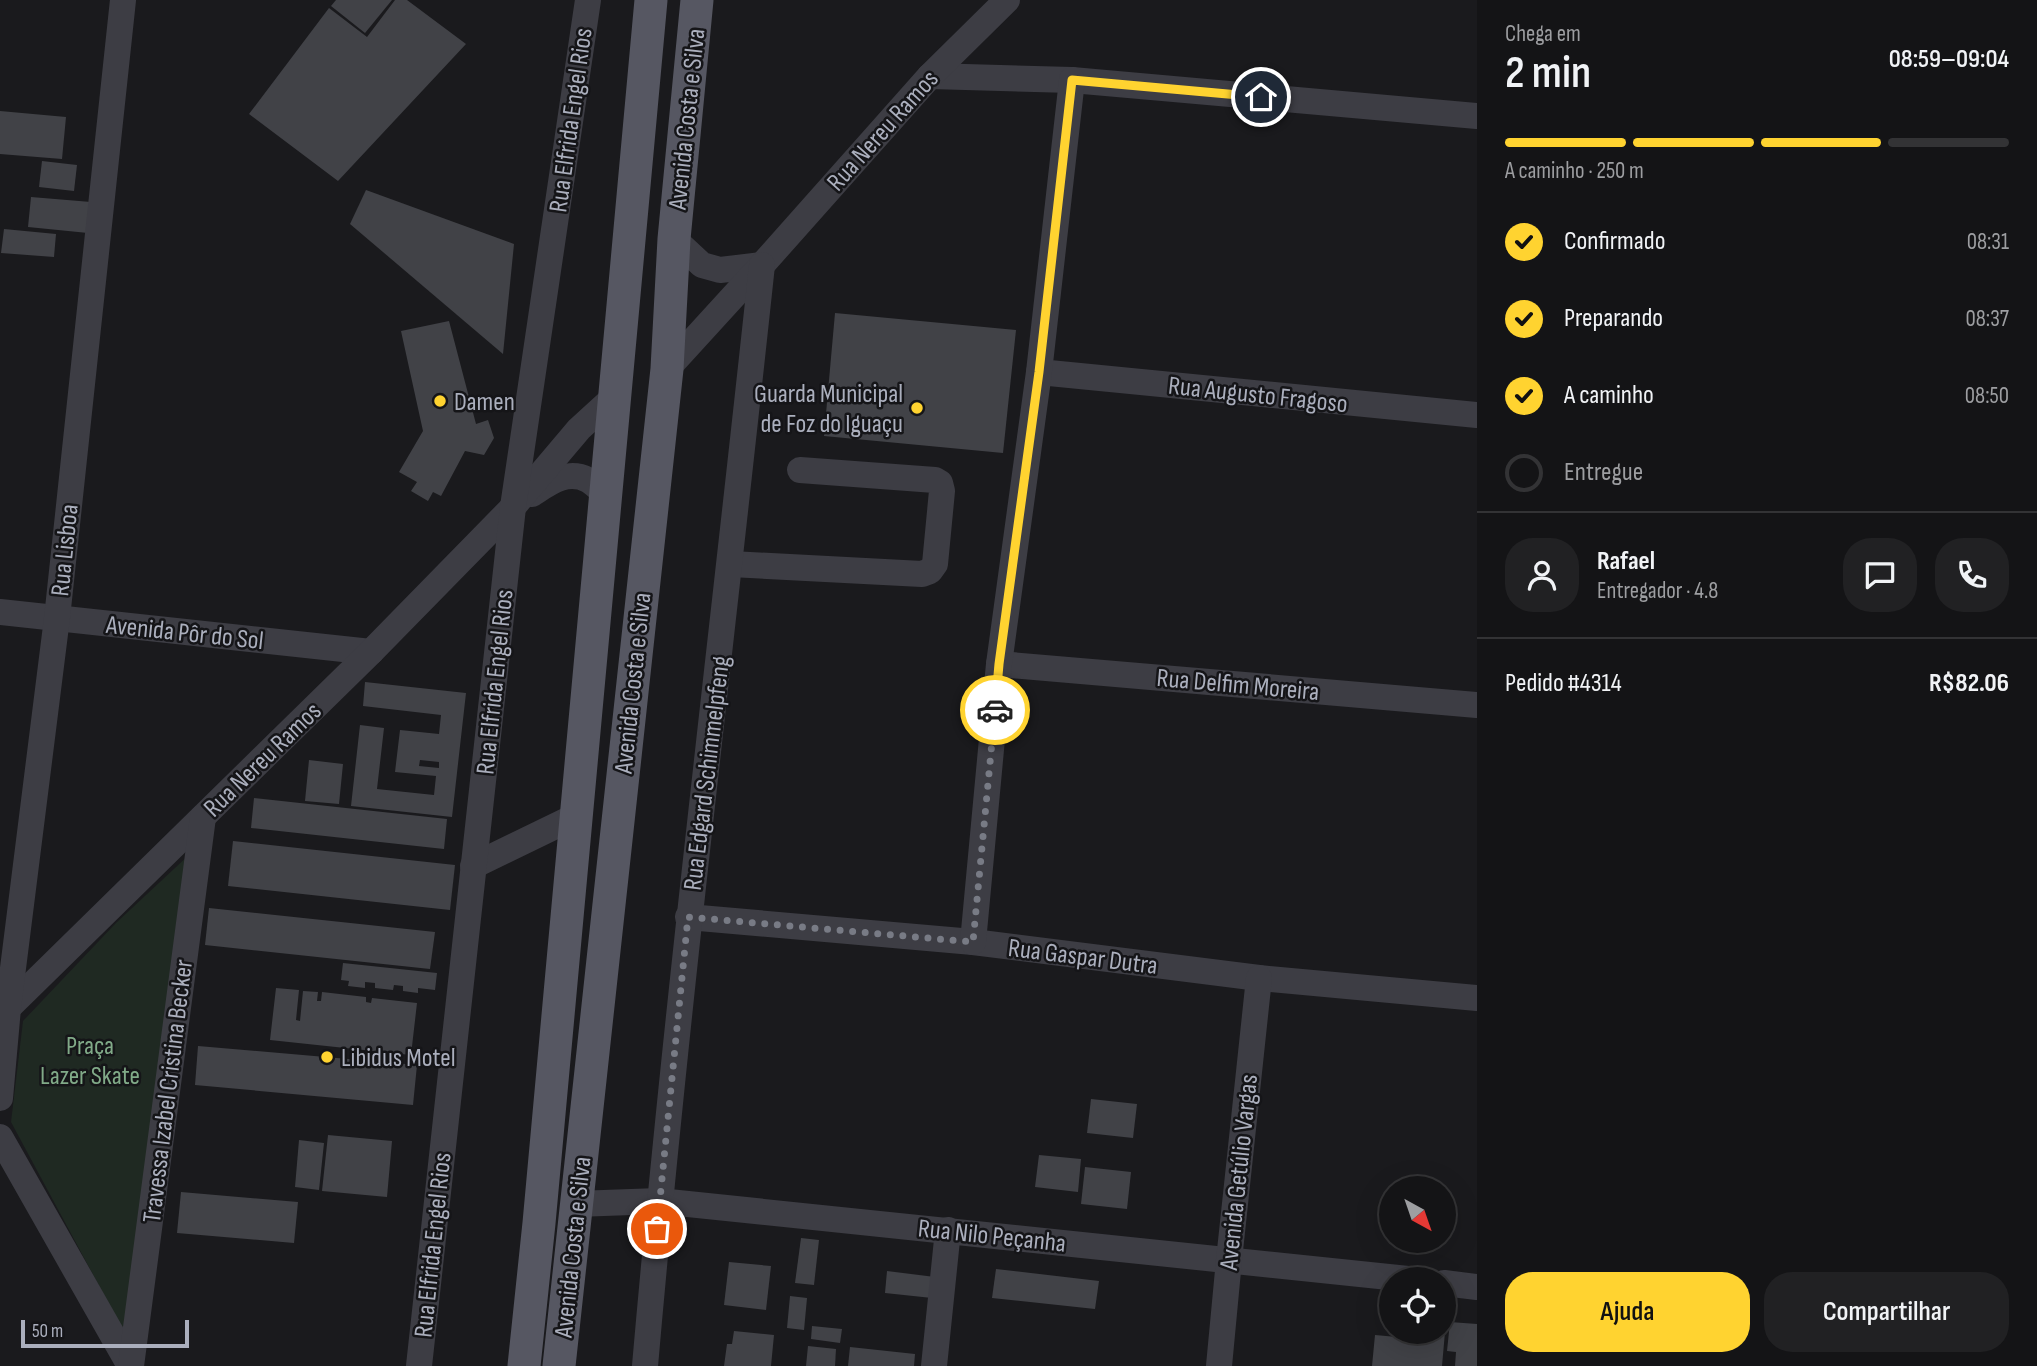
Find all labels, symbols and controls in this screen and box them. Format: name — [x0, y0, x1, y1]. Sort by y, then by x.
text: Chega em — [1505, 20, 1581, 48]
street label: Rua Elfrida Engel Rios — [543, 26, 600, 214]
street label: Avenida Costa e Silva — [662, 27, 712, 212]
text: 08:59–09:04 — [1889, 44, 2009, 75]
text: 2 min — [1505, 46, 1591, 101]
street label: Rua Nereu Ramos — [821, 64, 945, 198]
pin — [1231, 67, 1291, 127]
icon: home — [1242, 78, 1280, 116]
text: A caminho · 250 m — [1505, 157, 1644, 185]
icon: check — [1505, 223, 1543, 261]
text: Confirmado — [1564, 226, 1665, 257]
text: 08:31 — [1967, 228, 2009, 256]
icon: check — [1505, 300, 1543, 338]
text: Preparando — [1564, 303, 1663, 334]
text: 08:37 — [1965, 305, 2009, 333]
street label: Rua Augusto Fragoso — [1167, 371, 1349, 420]
icon: check — [1505, 377, 1543, 415]
place label: Guarda Municipal de Foz do Iguaçu — [754, 379, 903, 440]
text: A caminho — [1564, 380, 1654, 411]
text: 08:50 — [1965, 382, 2009, 410]
place label: Damen — [454, 387, 515, 418]
marker: Damen — [432, 393, 448, 409]
marker: Guarda Municipal de Foz do Iguaçu — [909, 400, 925, 416]
text: Entregue — [1564, 457, 1643, 488]
street label: Rua Lisboa — [45, 503, 86, 598]
button: person — [1505, 538, 1579, 612]
button: chat — [1843, 538, 1917, 612]
button: phone — [1935, 538, 2009, 612]
text: Rafael — [1597, 546, 1655, 577]
text: Entregador · 4.8 — [1597, 577, 1718, 605]
street label: Rua Elfrida Engel Rios — [470, 588, 521, 776]
street label: Avenida Costa e Silva — [608, 591, 658, 776]
street label: Avenida Pôr do Sol — [104, 610, 265, 657]
street label: Rua Edgard Schimmelpfeng — [678, 654, 737, 892]
street label: Rua Delfim Moreira — [1155, 663, 1320, 708]
text: Pedido #4314 — [1505, 668, 1622, 699]
text: R$82.06 — [1929, 668, 2009, 699]
courier — [960, 675, 1030, 745]
icon: car — [976, 691, 1014, 729]
street label: Rua Nereu Ramos — [198, 696, 328, 824]
street label: Rua Gaspar Dutra — [1006, 933, 1159, 982]
street label: Travessa Izabel Cristina Becker — [137, 957, 200, 1225]
park label: Praça Lazer Skate — [40, 1031, 140, 1092]
place label: Libidus Motel — [341, 1043, 456, 1074]
marker: Libidus Motel — [319, 1049, 335, 1065]
street label: Avenida Getúlio Vargas — [1214, 1073, 1265, 1272]
street label: Rua Elfrida Engel Rios — [408, 1151, 459, 1339]
street label: Avenida Costa e Silva — [548, 1155, 598, 1340]
north arrow — [1379, 1176, 1456, 1253]
map controls — [1379, 1176, 1456, 1344]
pin — [627, 1199, 687, 1259]
icon: bag — [638, 1210, 676, 1248]
street label: Rua Nilo Peçanha — [916, 1213, 1067, 1260]
button: locate — [1379, 1267, 1456, 1344]
button: Ajuda — [1505, 1272, 1750, 1352]
button: Compartilhar — [1764, 1272, 2009, 1352]
scale bar — [21, 1317, 189, 1349]
text: 50 m — [32, 1320, 63, 1343]

